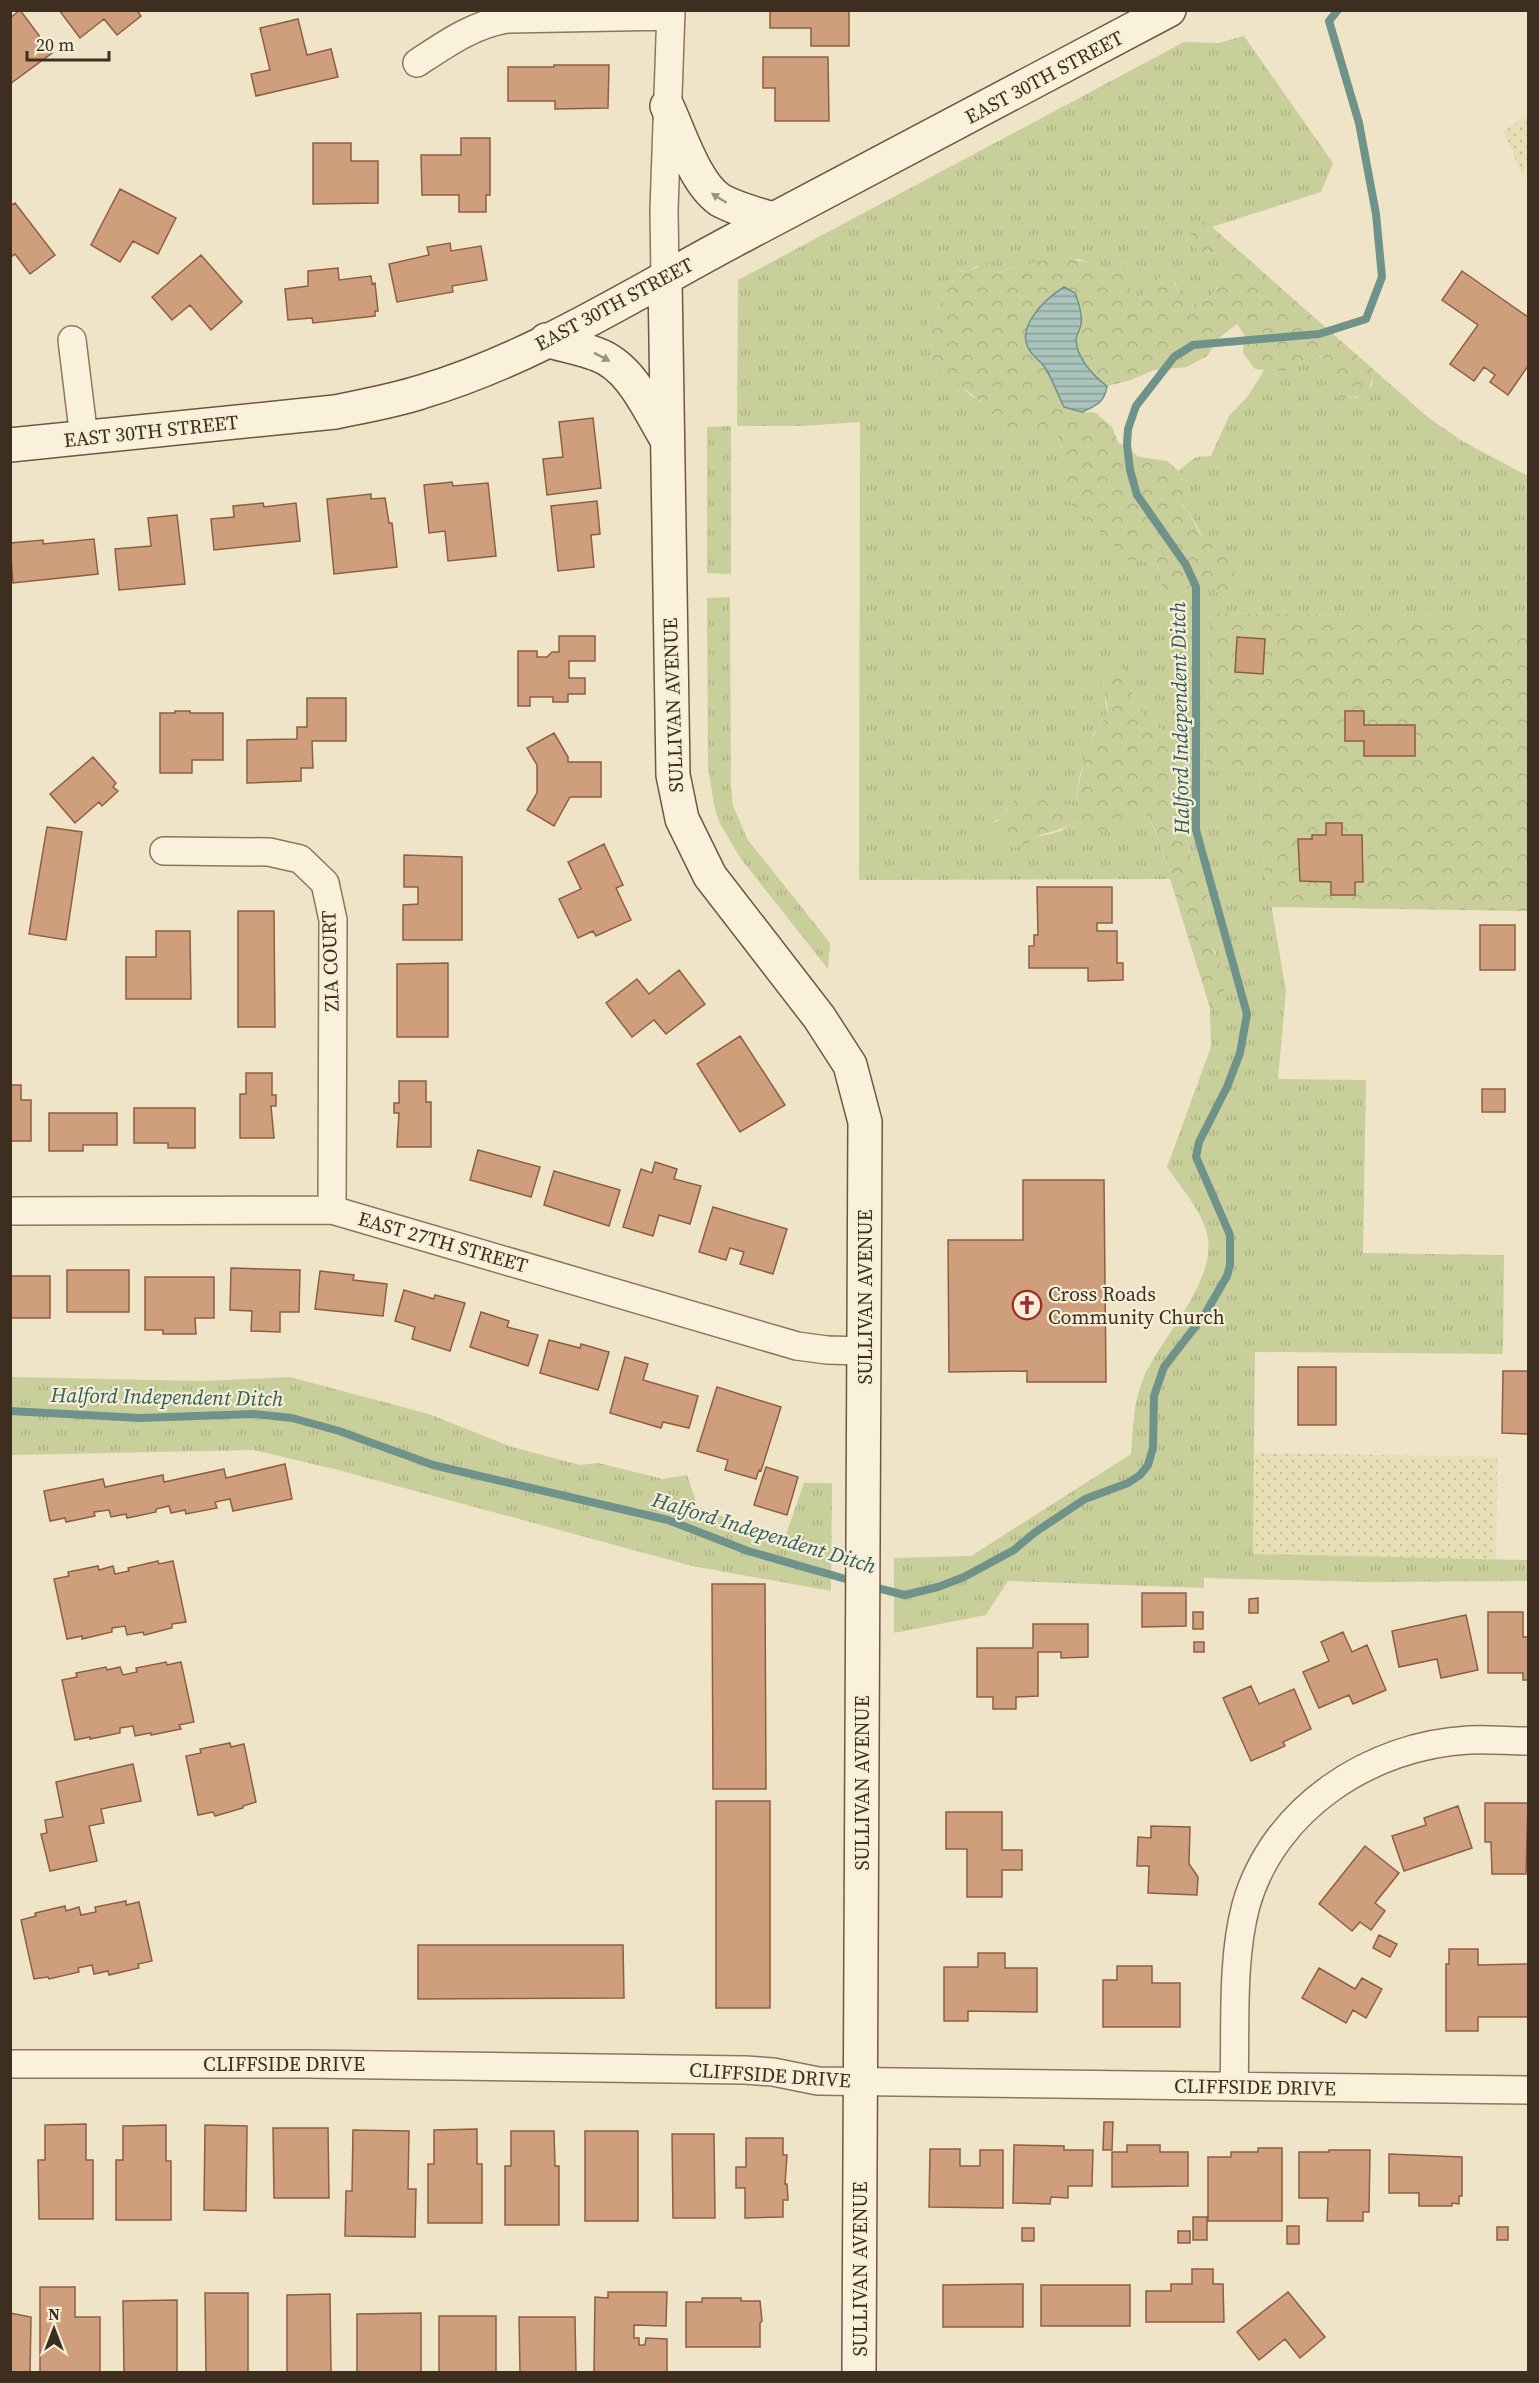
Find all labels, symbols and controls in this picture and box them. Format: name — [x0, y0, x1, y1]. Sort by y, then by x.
street label: EAST 30TH STREET — [960, 23, 1128, 131]
scale bar — [27, 24, 110, 62]
text: 20 m — [36, 32, 74, 57]
one-way arrow — [711, 192, 727, 203]
street label: EAST 30TH STREET — [530, 250, 698, 358]
one-way arrow — [593, 352, 611, 362]
street label: EAST 30TH STREET — [62, 408, 240, 454]
water label: Halford Independent Ditch — [1163, 601, 1196, 836]
street label: SULLIVAN AVENUE — [656, 617, 690, 793]
street label: ZIA COURT — [314, 910, 346, 1012]
street label: EAST 27TH STREET — [355, 1204, 531, 1280]
street label: SULLIVAN AVENUE — [851, 1210, 879, 1384]
place label: Cross Roads Community Church — [1048, 1280, 1225, 1331]
church icon: Cross Roads Community Church — [1011, 1289, 1043, 1321]
water label: Halford Independent Ditch — [49, 1380, 284, 1413]
water label: Halford Independent Ditch — [648, 1484, 880, 1581]
street label: SULLIVAN AVENUE — [848, 1696, 876, 1870]
street label: CLIFFSIDE DRIVE — [203, 2050, 365, 2078]
street label: CLIFFSIDE DRIVE — [688, 2055, 852, 2095]
street label: CLIFFSIDE DRIVE — [1174, 2072, 1336, 2102]
street label: SULLIVAN AVENUE — [846, 2182, 874, 2356]
north arrow — [24, 2299, 84, 2359]
text: N — [48, 2303, 60, 2325]

